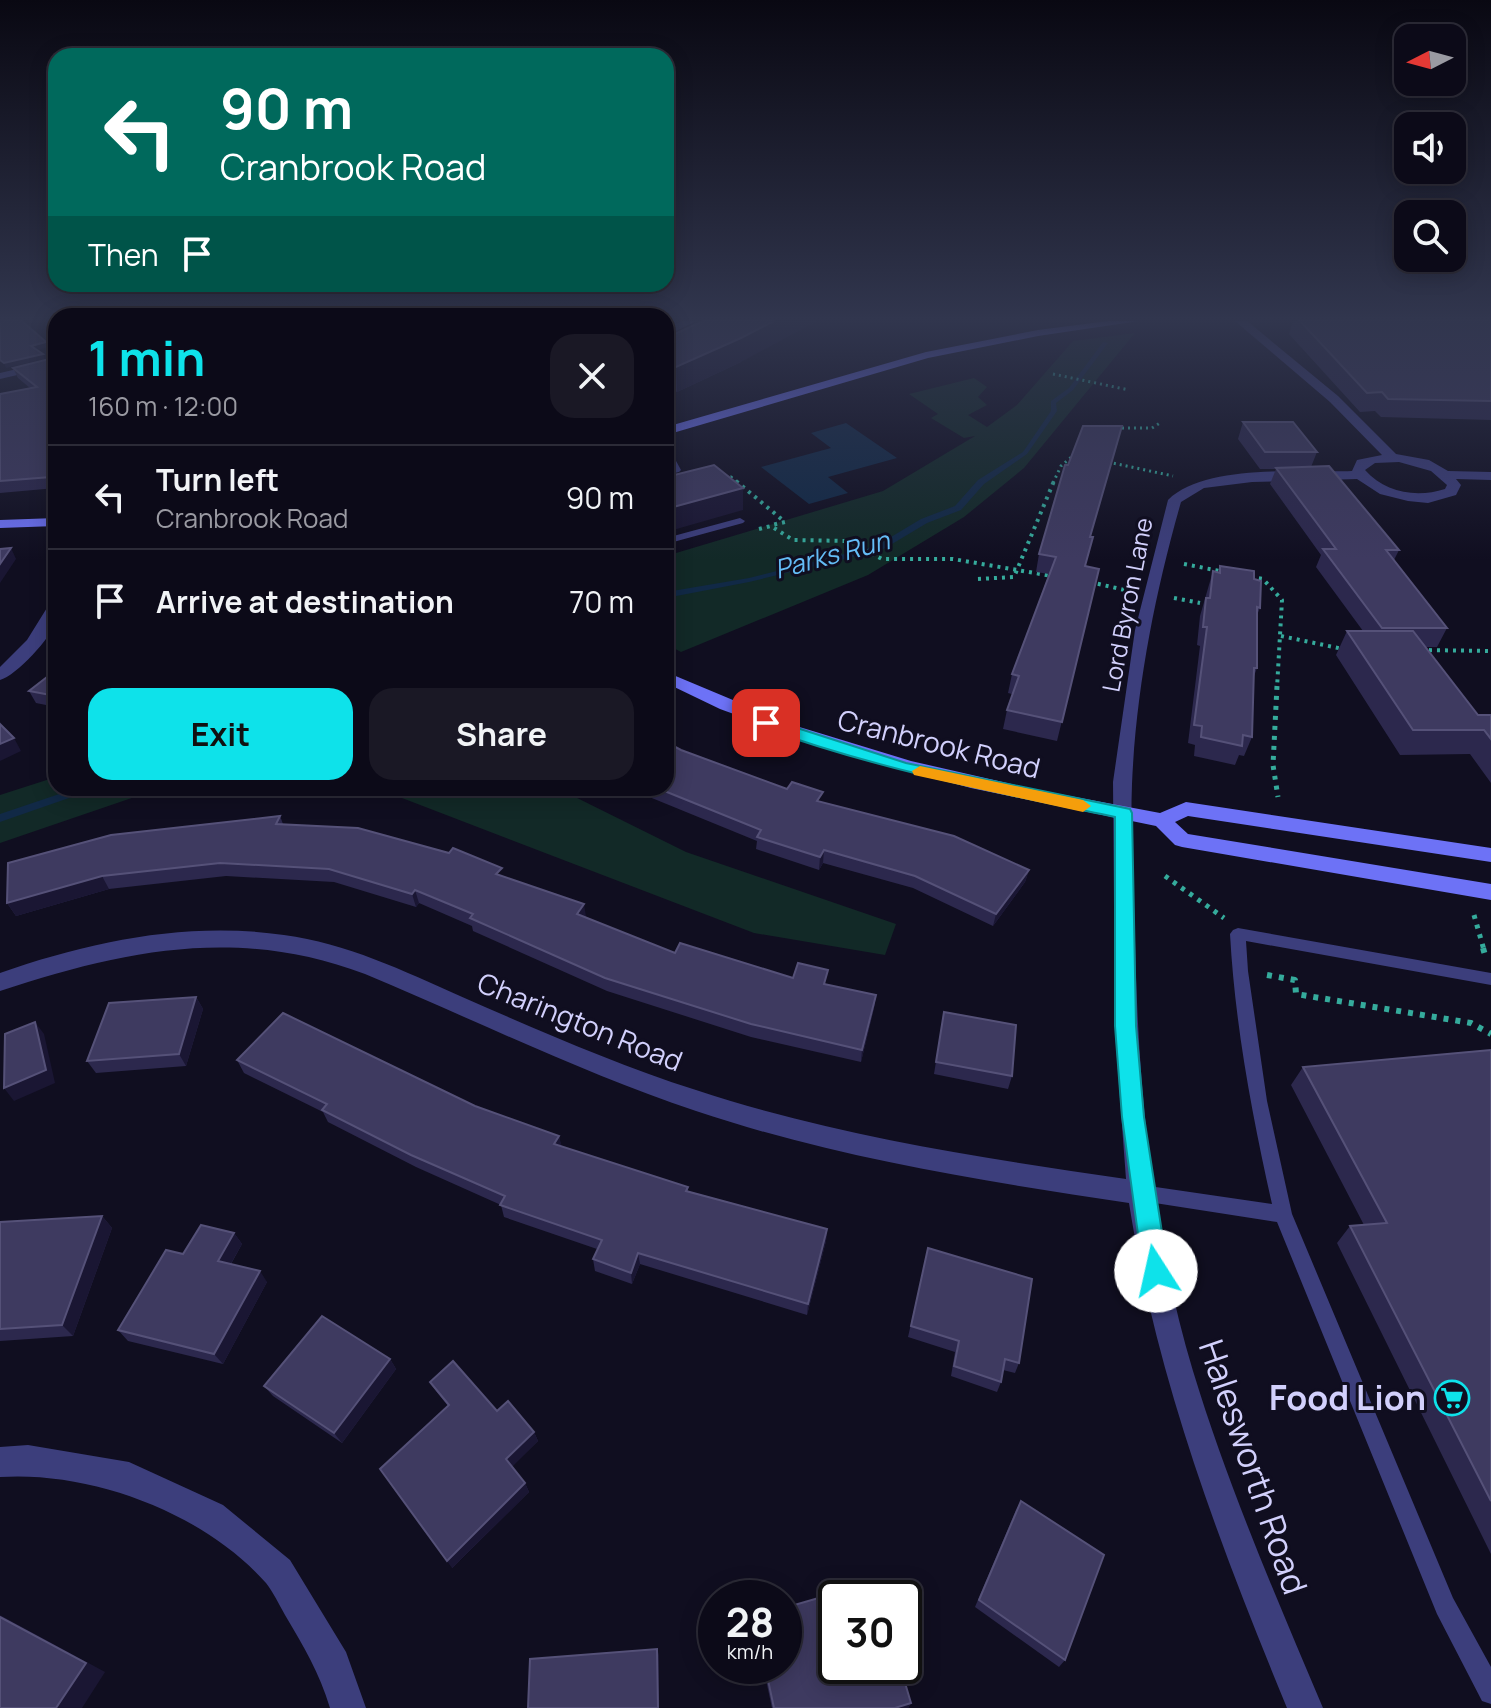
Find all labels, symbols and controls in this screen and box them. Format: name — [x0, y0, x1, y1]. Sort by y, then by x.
north arrow — [1394, 24, 1466, 96]
map controls — [1394, 24, 1466, 272]
text: 90 m — [220, 69, 353, 146]
icon: left — [88, 80, 192, 184]
button: sound — [1394, 112, 1466, 184]
text: Cranbrook Road — [220, 142, 486, 191]
button: search — [1394, 200, 1466, 272]
icon: arrive — [175, 232, 219, 276]
text: Then — [88, 234, 159, 275]
text: 1 min — [88, 325, 205, 390]
button: close — [550, 334, 634, 418]
text: 160 m · 12:00 — [88, 388, 238, 424]
text: Turn left — [156, 459, 279, 500]
icon: left — [88, 475, 132, 519]
text: 90 m — [566, 477, 634, 518]
text: Cranbrook Road — [156, 500, 348, 536]
street label: Lord Byron Lane — [1093, 515, 1160, 695]
water label: Parks Run — [770, 521, 895, 587]
icon: arrive — [88, 579, 132, 623]
text: Arrive at destination — [156, 581, 454, 622]
text: 70 m — [569, 581, 634, 622]
button: Exit — [88, 688, 353, 780]
button: Share — [369, 688, 634, 780]
pin — [732, 689, 800, 757]
street label: Cranbrook Road — [834, 700, 1044, 787]
icon: arrive — [744, 701, 788, 745]
street label: Charington Road — [472, 963, 688, 1079]
position arrow — [1114, 1229, 1198, 1313]
street label: Halesworth Road — [1189, 1333, 1319, 1600]
place label: Food Lion — [1269, 1374, 1426, 1420]
supermarket icon: Food Lion — [1433, 1379, 1471, 1417]
speed limit sign: 30 — [818, 1580, 922, 1684]
text: 28 — [726, 1594, 774, 1649]
text: km/h — [727, 1638, 773, 1665]

